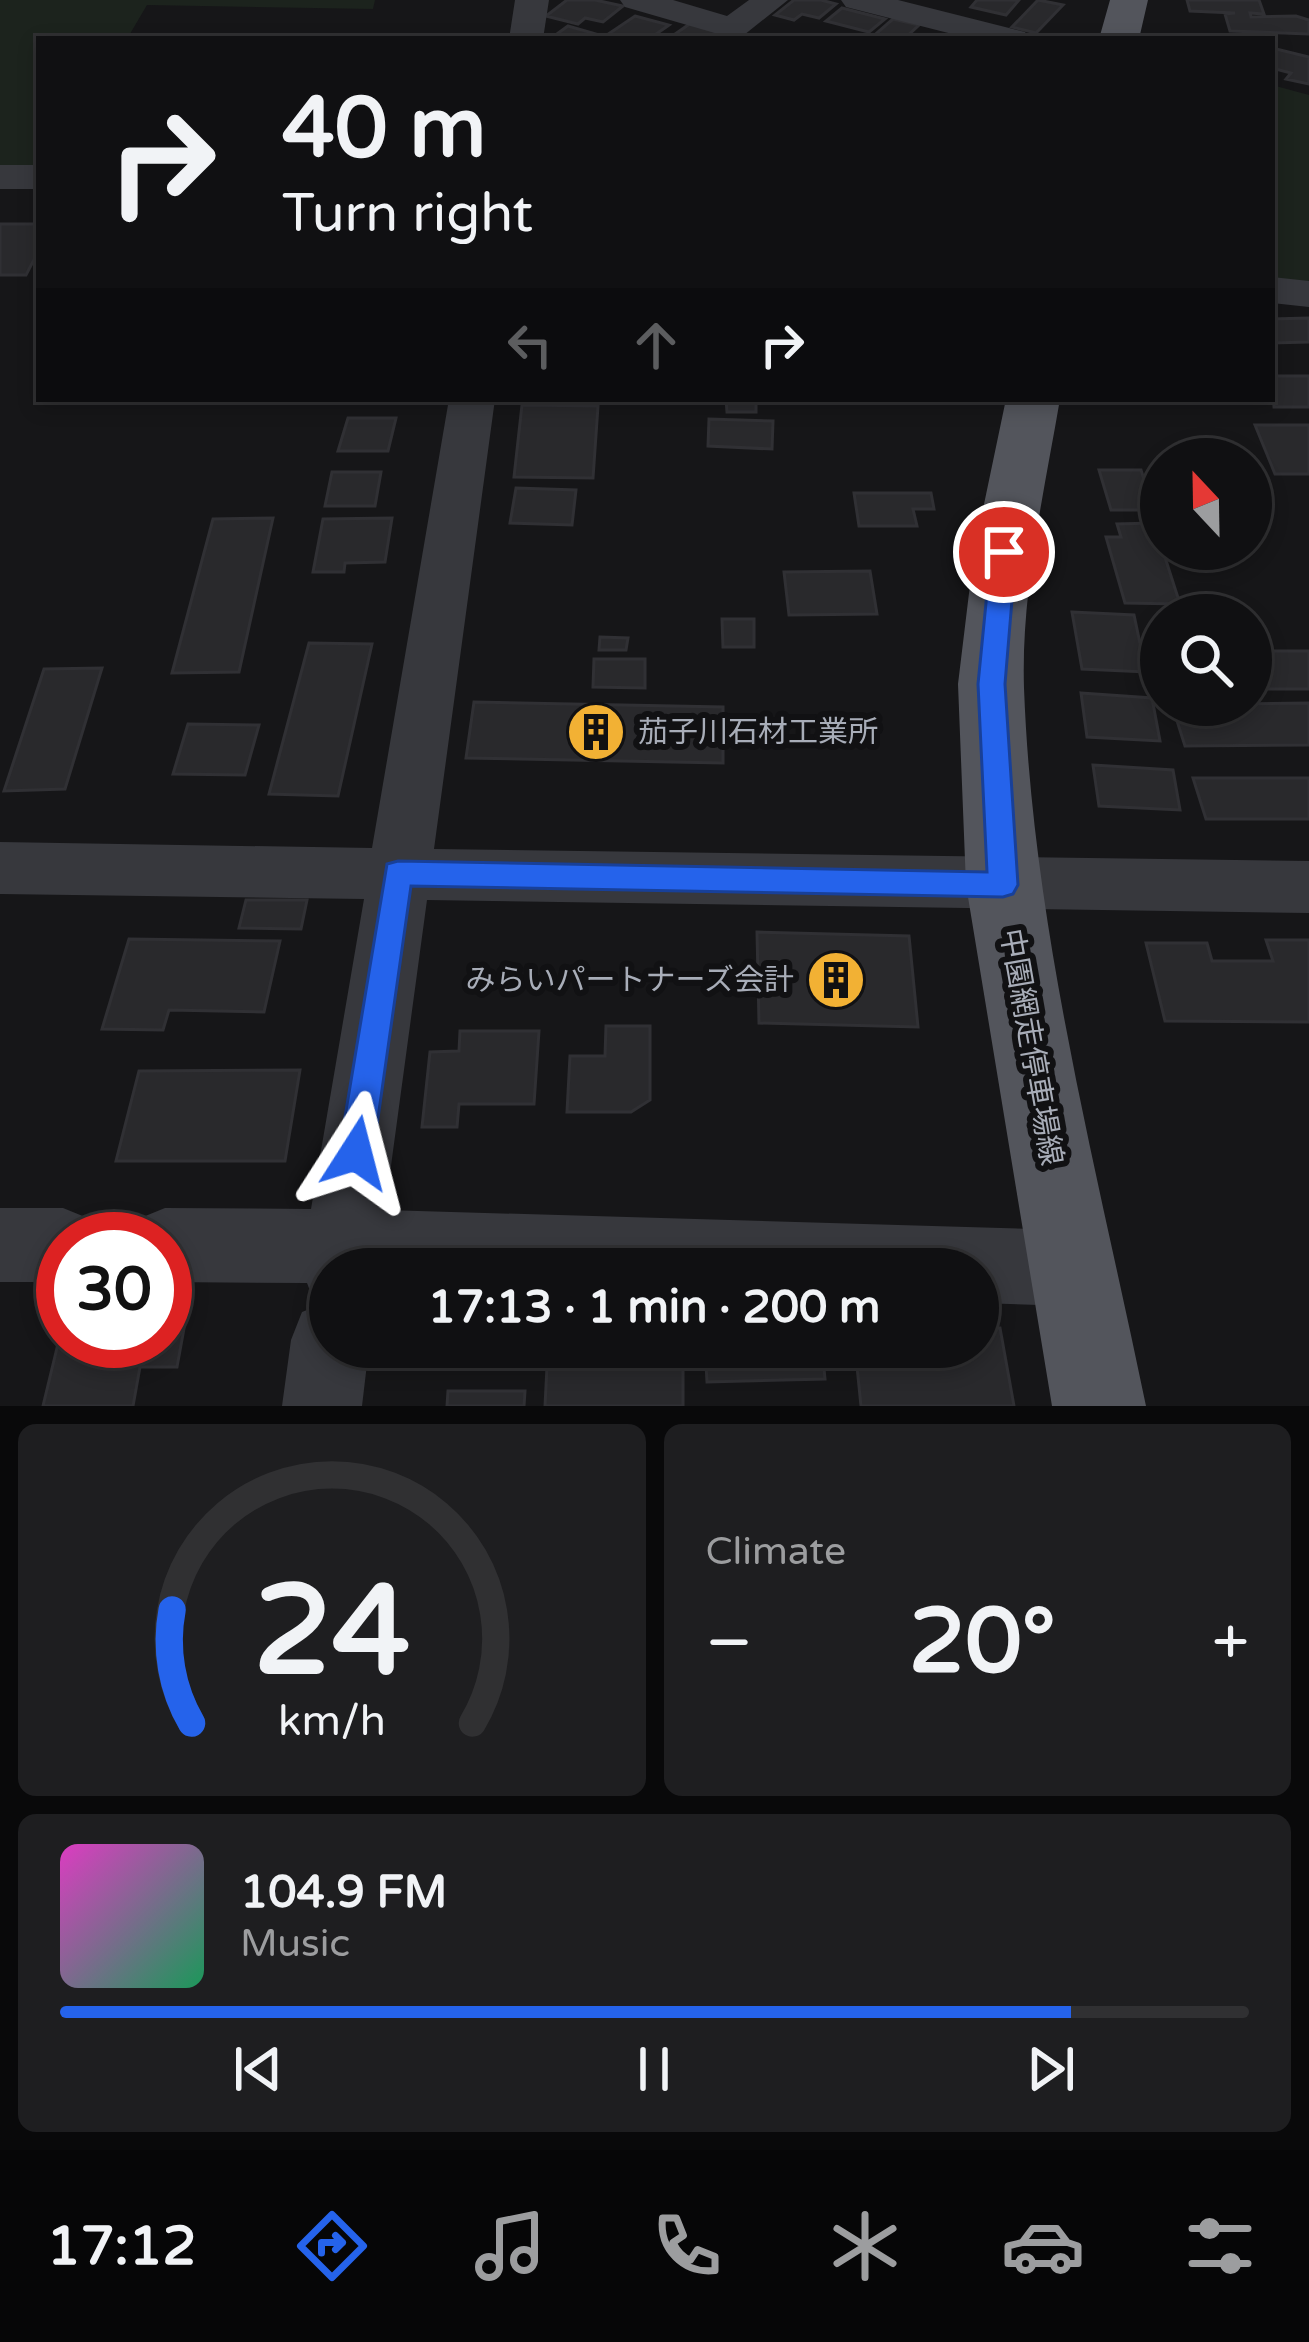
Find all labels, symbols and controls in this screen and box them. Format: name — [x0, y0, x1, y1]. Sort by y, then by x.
text: 40 m — [282, 79, 486, 180]
icon: right — [84, 84, 240, 240]
text: Turn right — [282, 181, 533, 246]
icon: left — [497, 312, 563, 378]
icon: ahead — [623, 312, 689, 378]
icon: right — [749, 312, 815, 378]
north arrow — [1140, 438, 1272, 570]
map controls — [1140, 438, 1272, 726]
pin — [953, 501, 1055, 603]
icon: arrive — [971, 519, 1037, 585]
button: search — [1140, 594, 1272, 726]
building icon: 茄子川石材工業所 — [565, 701, 627, 763]
place label: 茄子川石材工業所 — [638, 714, 878, 751]
street label: 中園網走停車場線 — [992, 926, 1070, 1168]
building icon: みらいパートナーズ会計 — [805, 949, 867, 1011]
place label: みらいパートナーズ会計 — [466, 962, 794, 999]
position arrow — [293, 1090, 419, 1216]
speed limit sign: 30 — [36, 1212, 192, 1368]
text: 17:13 · 1 min · 200 m — [428, 1281, 880, 1335]
text: Climate — [706, 1528, 846, 1575]
text: 24 — [253, 1557, 410, 1708]
text: 20° — [909, 1588, 1056, 1697]
text: − — [706, 1603, 753, 1683]
text: + — [1212, 1603, 1249, 1683]
text: km/h — [278, 1696, 386, 1747]
text: 104.9 FM — [240, 1866, 447, 1920]
text: Music — [240, 1920, 350, 1967]
icon: previous — [225, 2036, 291, 2102]
icon: pause — [621, 2036, 687, 2102]
icon: next — [1018, 2036, 1084, 2102]
icon: directions — [290, 2204, 374, 2288]
icon: music — [468, 2204, 552, 2288]
icon: phone — [645, 2204, 729, 2288]
icon: climate — [823, 2204, 907, 2288]
icon: car — [1001, 2204, 1085, 2288]
icon: filters — [1178, 2204, 1262, 2288]
text: 17:12 — [47, 2214, 197, 2279]

